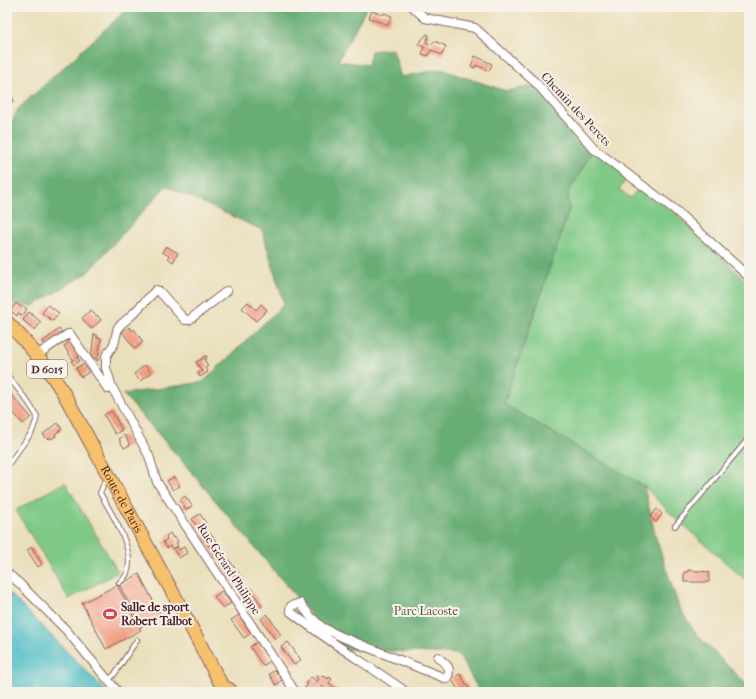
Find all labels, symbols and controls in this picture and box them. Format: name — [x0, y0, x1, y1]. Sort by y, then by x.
street label: Chemin des Perets — [538, 69, 614, 149]
road number: D 6015 — [27, 360, 67, 378]
street label: Route de Paris — [98, 463, 146, 536]
street label: Rue Gérard Philippe — [194, 521, 264, 617]
place label: Salle de sport Robert Talbot — [121, 600, 193, 628]
park label: Parc Lacoste — [394, 604, 458, 618]
sports icon: Salle de sport Robert Talbot — [102, 606, 118, 622]

